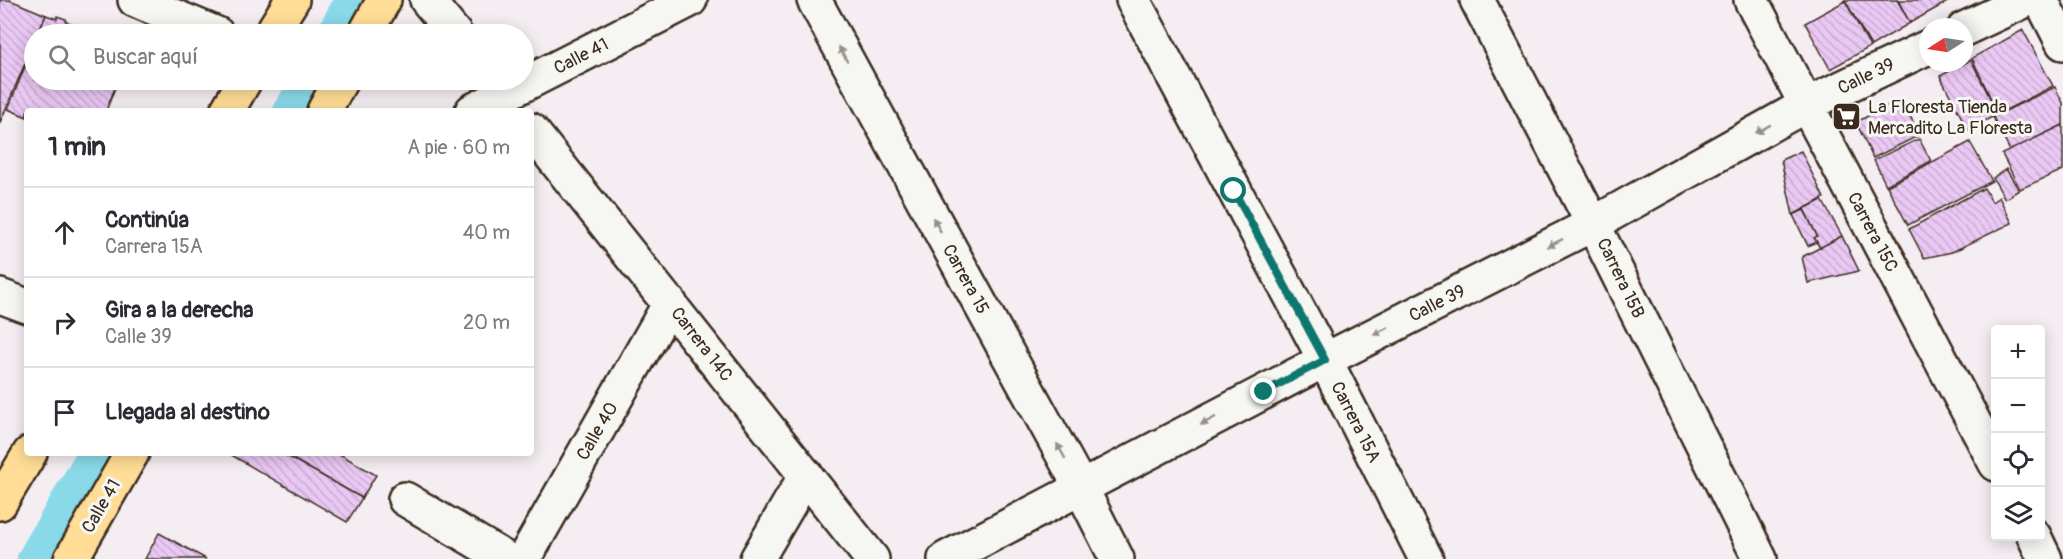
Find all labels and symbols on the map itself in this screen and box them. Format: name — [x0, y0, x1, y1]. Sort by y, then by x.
north arrow — [1919, 18, 1973, 72]
street label: Calle 41 — [550, 33, 612, 80]
one-way arrow — [838, 45, 848, 62]
street label: Calle 39 — [1834, 53, 1898, 100]
place label: La Floresta Tienda Mercadito La Floresta — [1868, 96, 2032, 140]
supermarket icon: La Floresta Tienda Mercadito La Floresta — [1831, 101, 1863, 133]
one-way arrow — [1754, 124, 1771, 134]
route start — [1220, 177, 1246, 203]
street label: Carrera 15C — [1842, 188, 1903, 276]
one-way arrow — [932, 216, 942, 233]
street label: Carrera 15B — [1591, 234, 1650, 322]
one-way arrow — [1547, 238, 1564, 248]
street label: Carrera 15 — [937, 240, 994, 318]
street label: Calle 39 — [1405, 280, 1469, 327]
street label: Carrera 14C — [665, 302, 738, 386]
one-way arrow — [1373, 327, 1390, 336]
route end — [1250, 378, 1276, 404]
street label: Carrera 15A — [1325, 378, 1386, 467]
street label: Calle 40 — [572, 398, 623, 465]
one-way arrow — [1200, 416, 1217, 426]
one-way arrow — [1056, 442, 1066, 459]
street label: Calle 41 — [77, 475, 126, 537]

